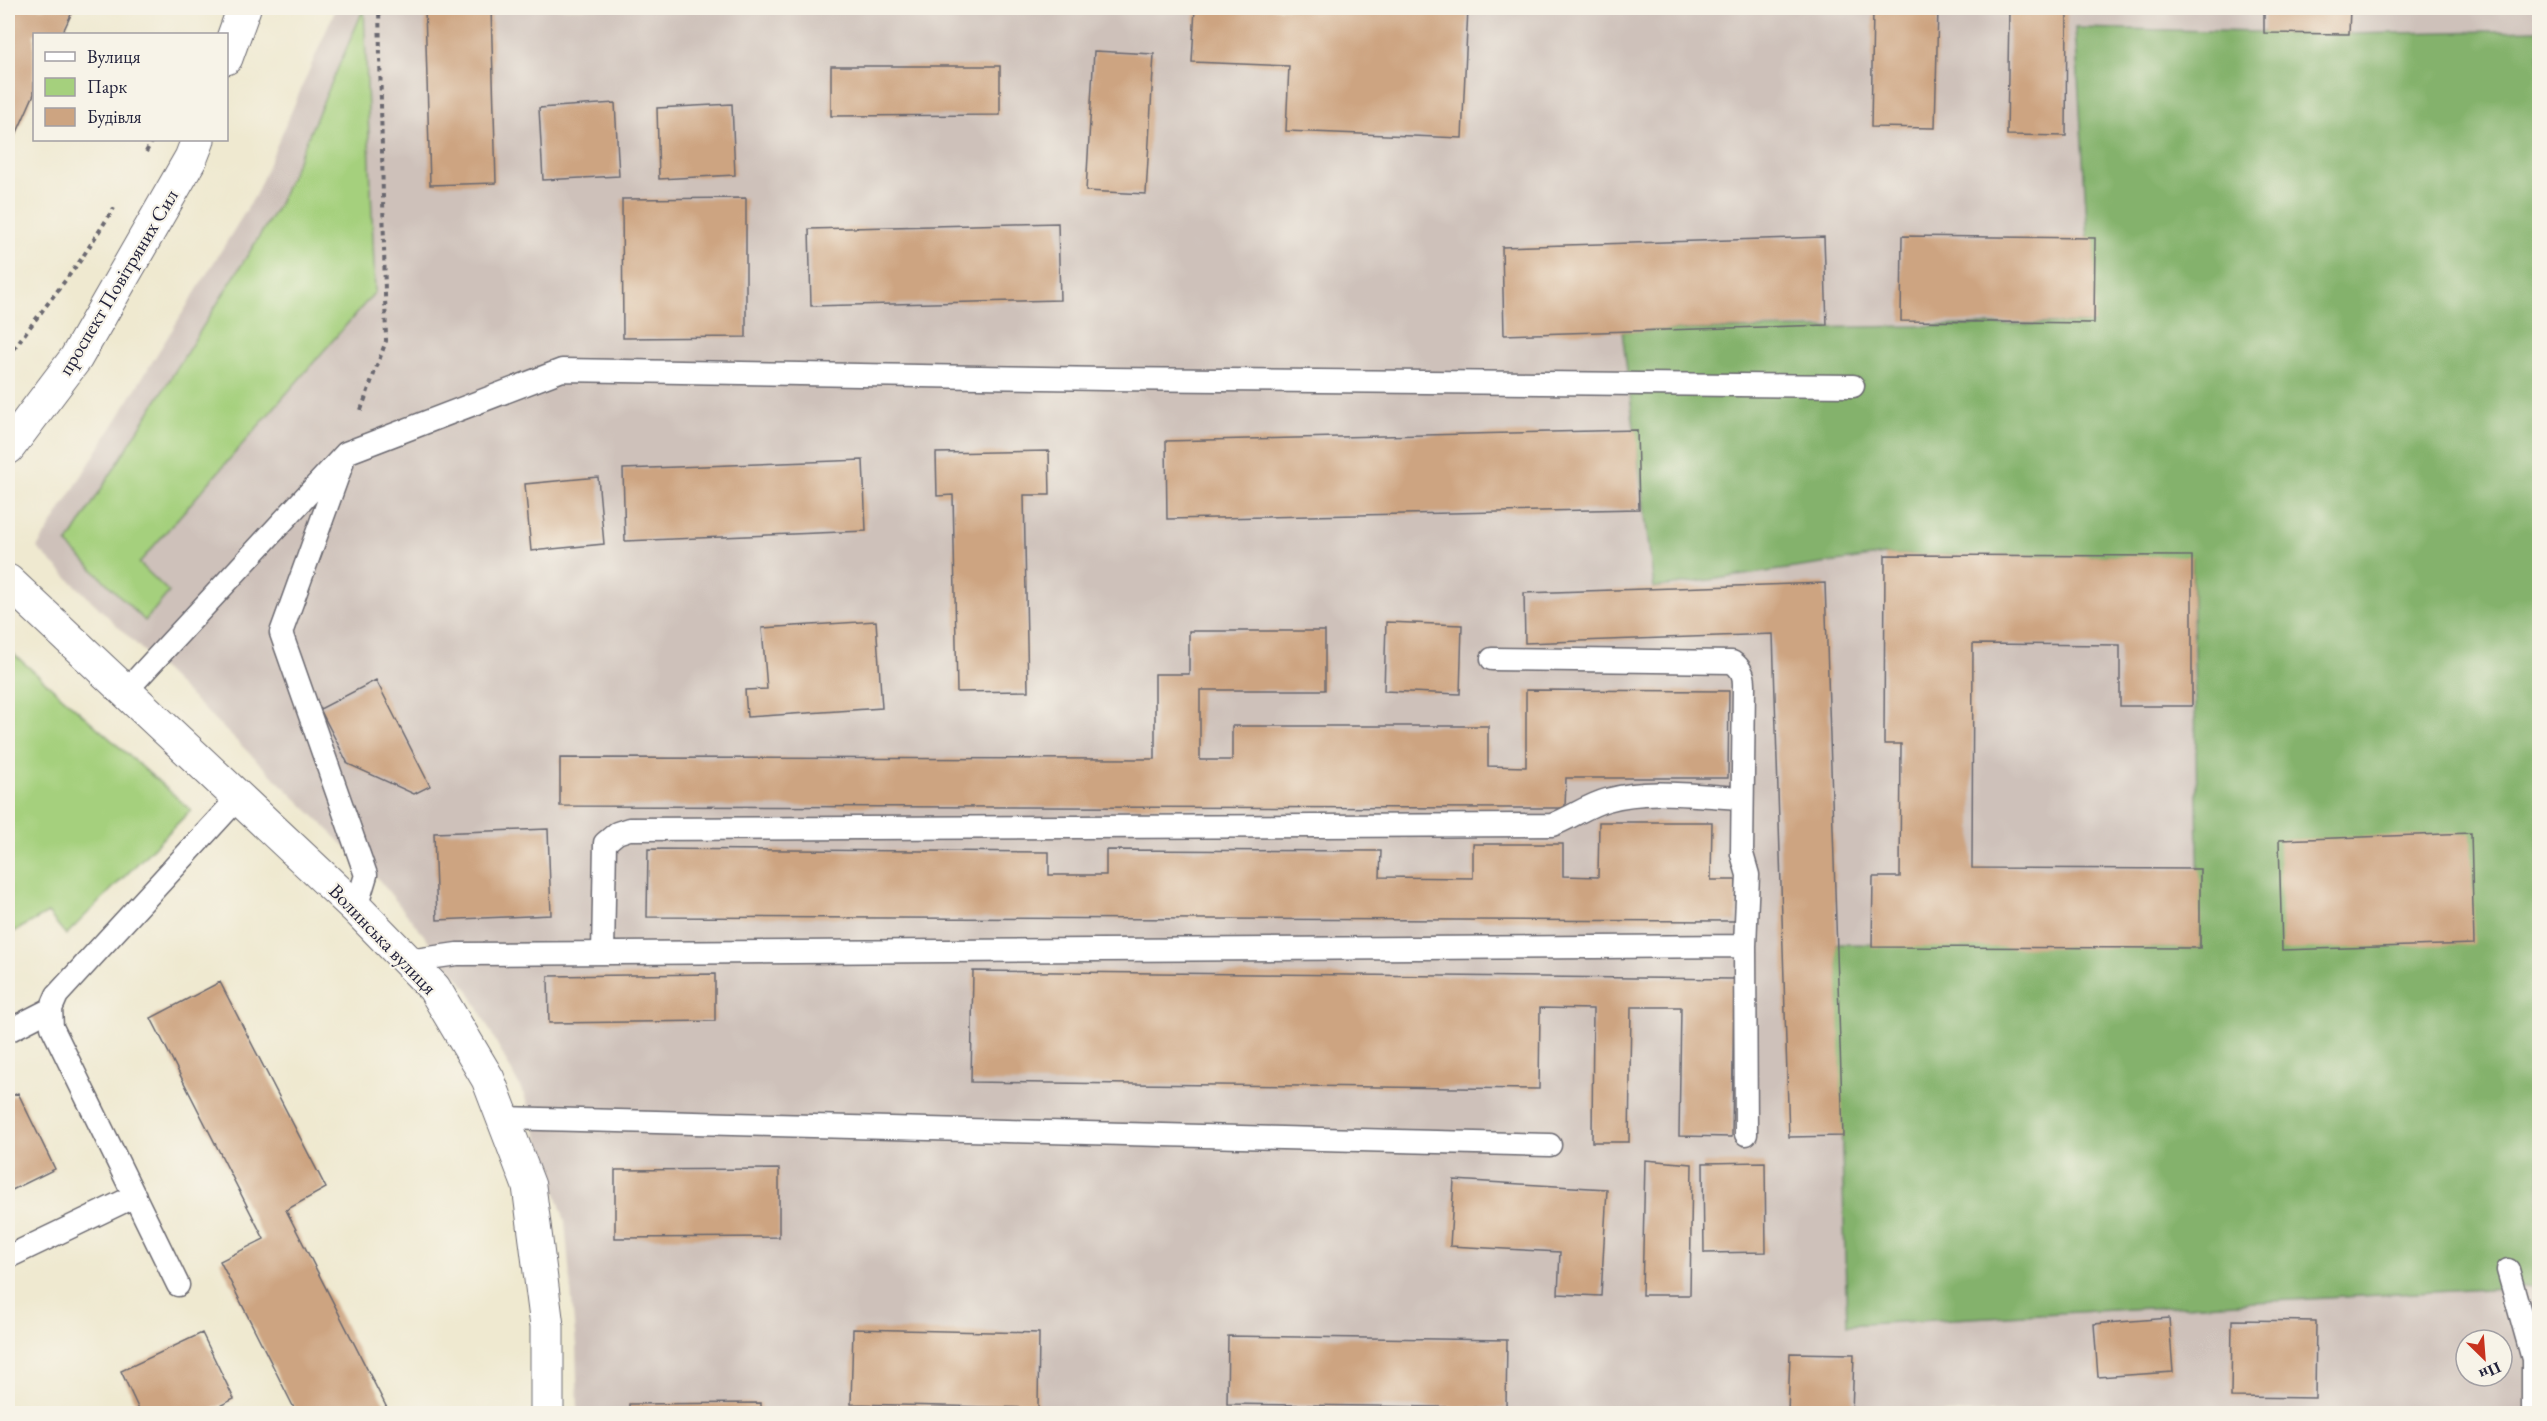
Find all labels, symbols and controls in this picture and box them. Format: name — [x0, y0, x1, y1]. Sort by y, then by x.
legend — [33, 33, 228, 141]
text: Вулиця — [87, 45, 140, 68]
text: Парк — [87, 75, 127, 98]
text: Будівля — [87, 105, 142, 128]
street label: проспект Повітряних Сил — [52, 184, 184, 380]
street label: Волинська вулиця — [323, 878, 443, 1000]
north arrow — [2454, 1328, 2514, 1388]
text: Пн — [2476, 1357, 2504, 1385]

